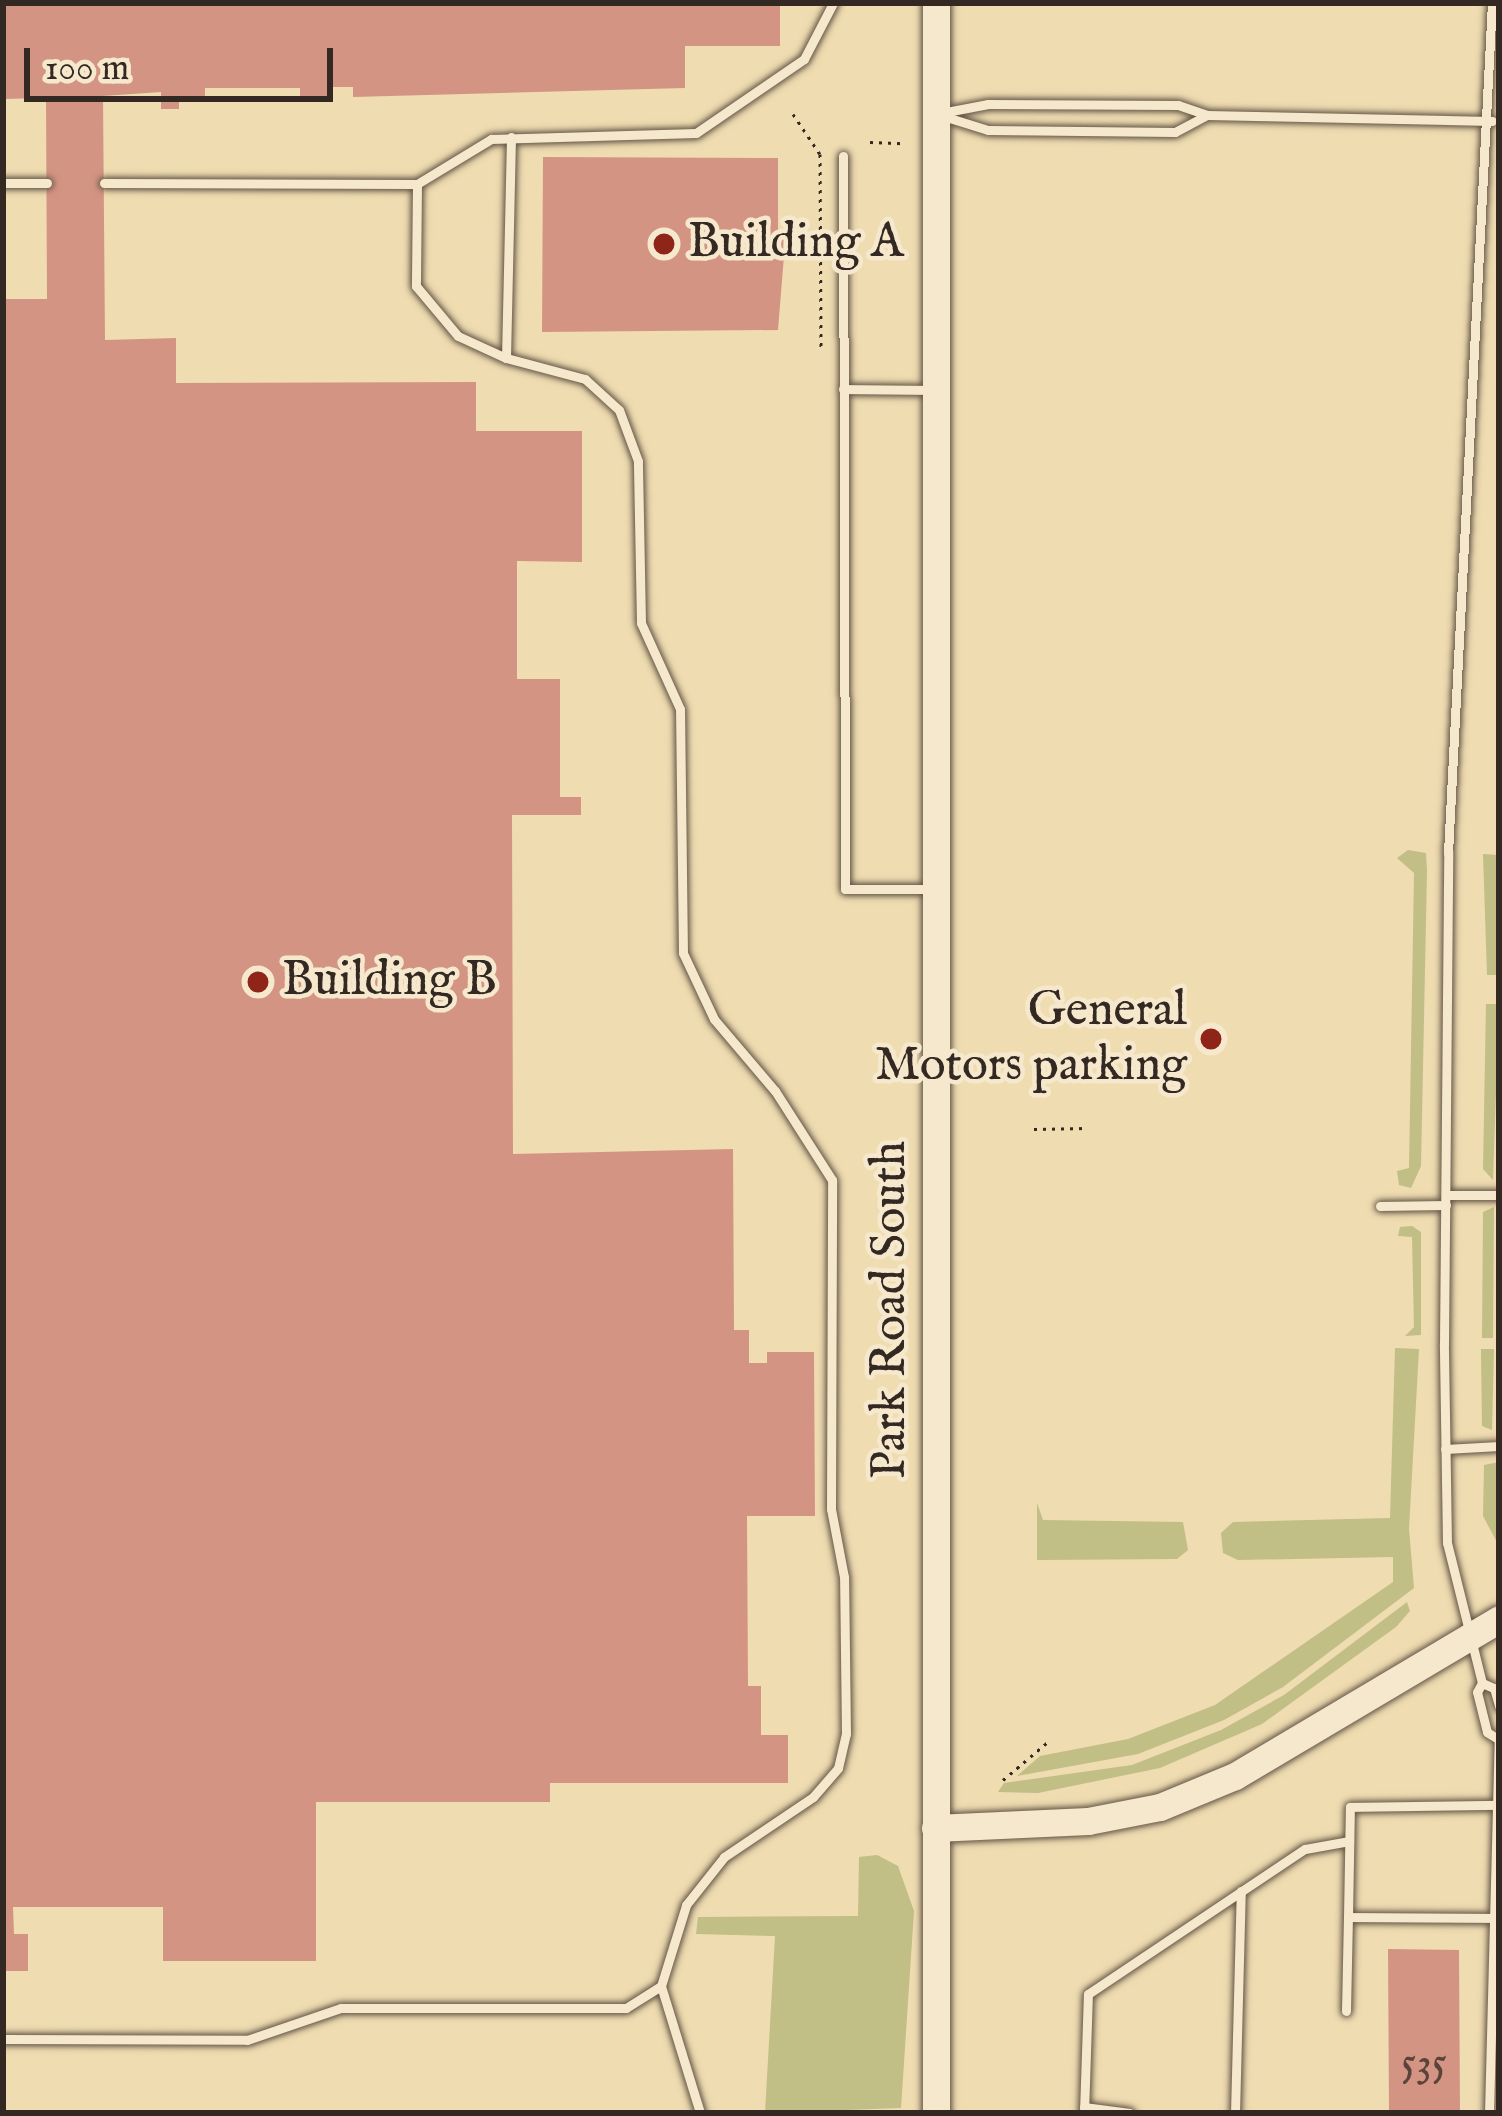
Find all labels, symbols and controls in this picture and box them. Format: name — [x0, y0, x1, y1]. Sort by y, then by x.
scale bar — [30, 24, 339, 98]
text: 100 m — [45, 46, 129, 92]
place label: Building A — [688, 215, 903, 273]
marker: Building A — [651, 231, 677, 257]
place label: Building B — [282, 953, 497, 1011]
marker: Building B — [245, 969, 271, 995]
place label: General Motors parking — [875, 982, 1187, 1095]
marker: General Motors parking — [1198, 1026, 1224, 1052]
street label: Park Road South — [863, 1141, 921, 1479]
house number: 535 — [1401, 2039, 1447, 2089]

